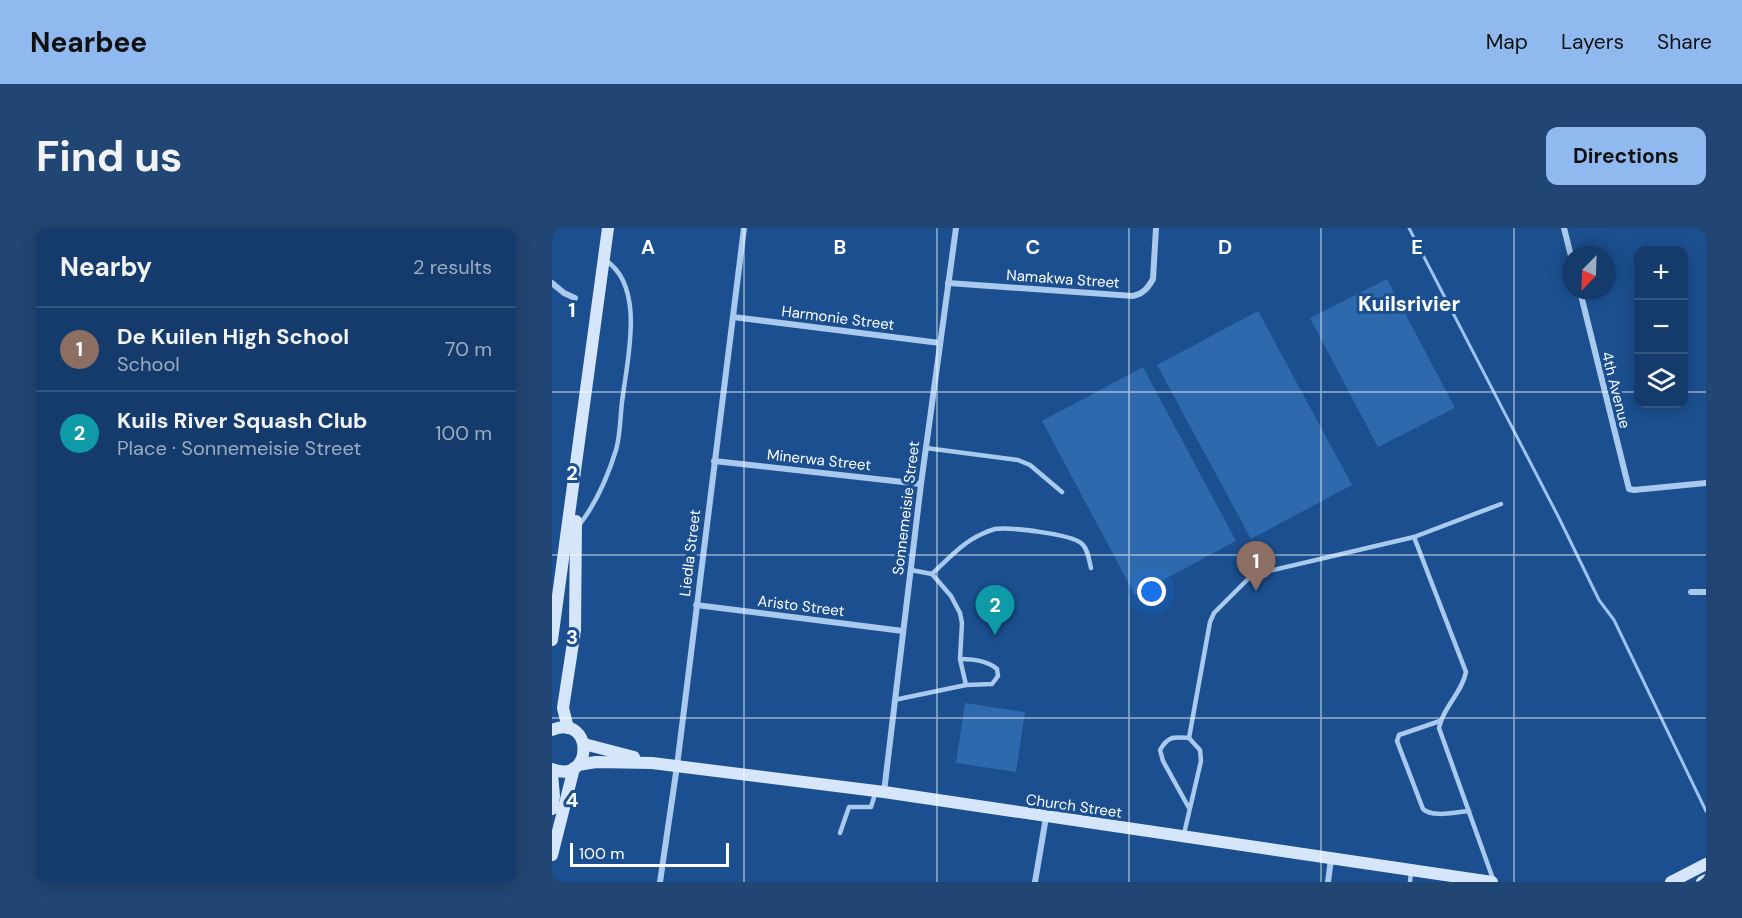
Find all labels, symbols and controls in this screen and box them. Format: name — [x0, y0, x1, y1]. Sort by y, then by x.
text: Nearbee — [30, 24, 147, 61]
text: Map — [1486, 28, 1528, 56]
text: Layers — [1561, 28, 1624, 56]
text: Share — [1657, 28, 1712, 56]
button: Directions — [1546, 127, 1706, 185]
text: Find us — [36, 129, 182, 184]
text: A — [641, 234, 655, 260]
text: B — [834, 234, 846, 260]
text: C — [1026, 234, 1040, 260]
text: D — [1218, 234, 1232, 260]
text: E — [1411, 234, 1423, 260]
north arrow — [1562, 246, 1616, 300]
map controls — [1634, 246, 1688, 408]
button: + — [1634, 246, 1688, 300]
text: Nearby — [60, 250, 152, 284]
text: 2 results — [413, 254, 492, 280]
street label: Namakwa Street — [1006, 265, 1120, 293]
district label: Kuilsrivier — [1358, 290, 1461, 318]
text: 1 — [568, 297, 576, 323]
button: − — [1634, 300, 1688, 354]
street label: Harmonie Street — [780, 301, 896, 335]
text: De Kuilen High School — [117, 322, 349, 351]
text: 1 — [76, 336, 83, 362]
text: 70 m — [445, 336, 492, 362]
street label: 4th Avenue — [1597, 349, 1635, 431]
text: School — [117, 351, 180, 377]
button: layers — [1634, 354, 1688, 408]
text: Kuils River Squash Club — [117, 406, 367, 435]
text: 2 — [74, 420, 85, 446]
text: 100 m — [435, 420, 492, 446]
text: Place · Sonnemeisie Street — [117, 435, 361, 461]
street label: Sonnemeisie Street — [888, 440, 924, 576]
street label: Minerwa Street — [766, 445, 872, 475]
text: 2 — [566, 460, 578, 486]
street label: Liedla Street — [675, 508, 705, 598]
pin: 1 — [1236, 542, 1276, 591]
your location — [1137, 577, 1166, 606]
pin: 2 — [976, 586, 1014, 635]
street label: Aristo Street — [756, 591, 846, 621]
text: 3 — [566, 624, 578, 650]
text: 4 — [566, 787, 579, 813]
street label: Church Street — [1025, 789, 1124, 823]
scale bar — [570, 840, 729, 868]
text: 100 m — [579, 843, 624, 864]

